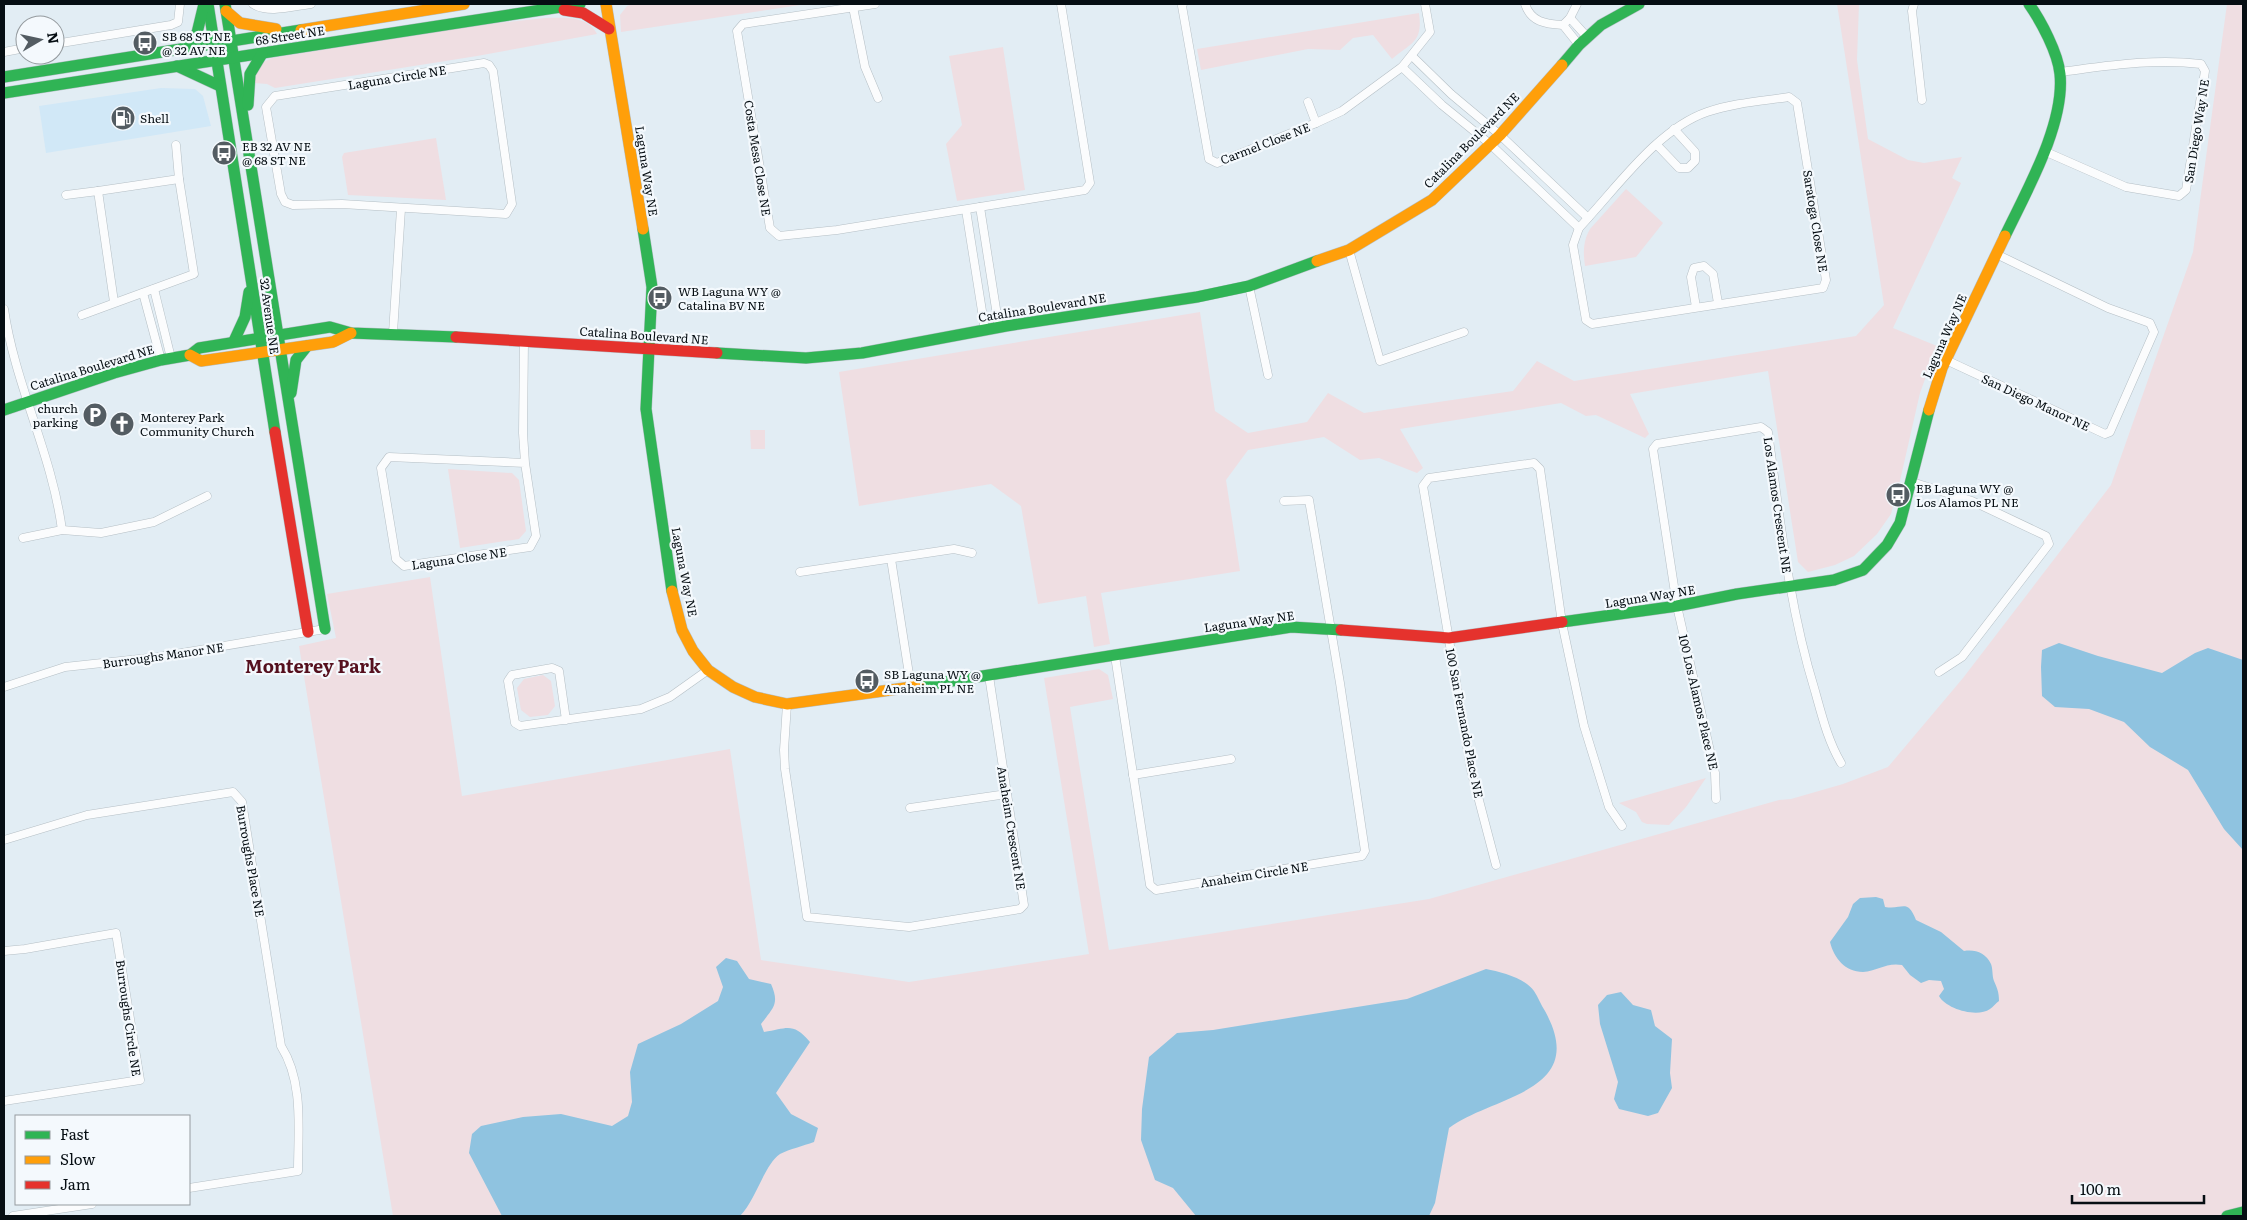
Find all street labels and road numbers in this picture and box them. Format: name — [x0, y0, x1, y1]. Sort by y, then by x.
street label: 68 Street NE — [254, 21, 326, 49]
street label: Laguna Circle NE — [347, 60, 448, 94]
street label: San Diego Way NE — [2179, 78, 2213, 184]
street label: Catalina Boulevard NE — [1419, 88, 1523, 192]
street label: Costa Mesa Close NE — [740, 99, 776, 218]
street label: Carmel Close NE — [1217, 117, 1313, 168]
street label: Laguna Way NE — [631, 125, 663, 218]
street label: Saratoga Close NE — [1799, 169, 1833, 274]
street label: 32 Avenue NE — [256, 277, 284, 356]
street label: Catalina Boulevard NE — [977, 288, 1108, 326]
street label: Laguna Way NE — [1917, 290, 1971, 381]
street label: Catalina Boulevard NE — [579, 322, 709, 349]
street label: Catalina Boulevard NE — [28, 339, 157, 394]
street label: San Diego Manor NE — [1979, 369, 2093, 435]
street label: Los Alamos Crescent NE — [1760, 436, 1797, 575]
street label: Laguna Way NE — [667, 526, 703, 619]
street label: Laguna Close NE — [410, 542, 508, 574]
street label: Laguna Way NE — [1604, 580, 1697, 612]
street label: Laguna Way NE — [1203, 606, 1296, 636]
street label: 100 Los Alamos Place NE — [1675, 632, 1723, 772]
street label: Burroughs Manor NE — [101, 638, 225, 672]
street label: 100 San Fernando Place NE — [1442, 647, 1488, 800]
street label: Anaheim Crescent NE — [993, 765, 1031, 892]
street label: Burroughs Place NE — [232, 804, 270, 919]
street label: Anaheim Circle NE — [1199, 857, 1310, 891]
street label: Burroughs Circle NE — [112, 959, 146, 1078]

